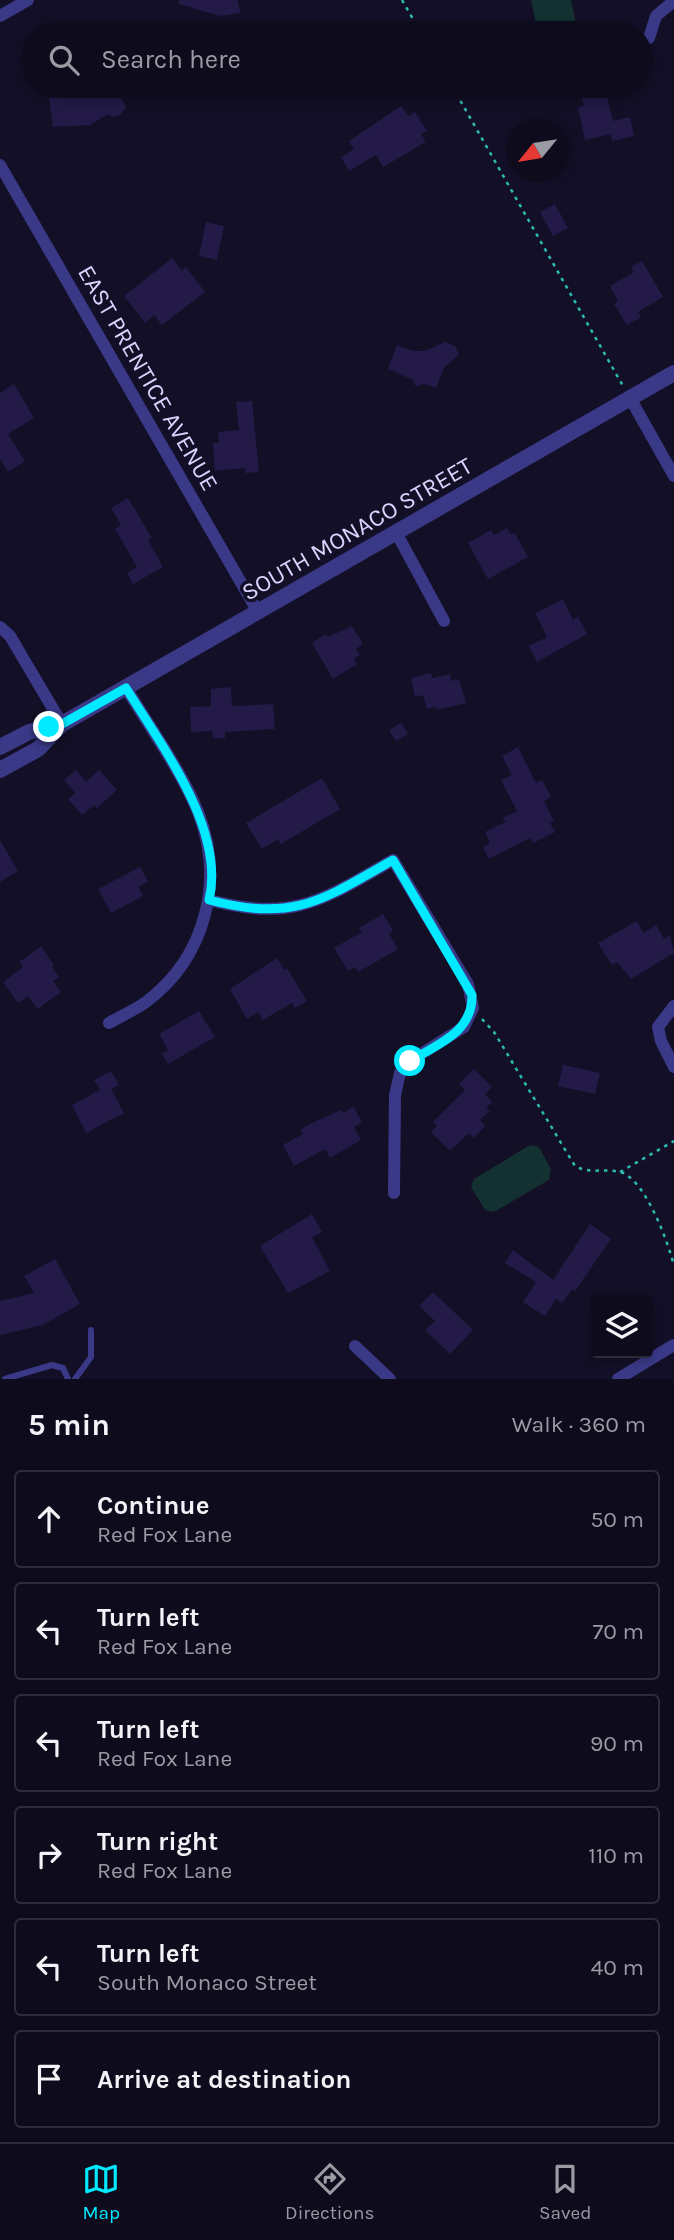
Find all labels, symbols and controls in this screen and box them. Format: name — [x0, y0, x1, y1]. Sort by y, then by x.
search box — [21, 21, 653, 98]
icon: search — [45, 41, 83, 79]
text: Search here — [101, 44, 241, 75]
north arrow — [506, 119, 569, 182]
street label: EAST PRENTICE AVENUE — [72, 260, 224, 496]
street label: SOUTH MONACO STREET — [237, 451, 477, 607]
route end — [33, 711, 64, 742]
route start — [394, 1045, 425, 1076]
map controls — [590, 1295, 653, 1358]
button: layers — [590, 1295, 653, 1358]
text: 5 min — [28, 1407, 110, 1443]
text: Walk · 360 m — [512, 1411, 646, 1438]
text: Continue — [97, 1490, 209, 1521]
icon: ahead — [30, 1500, 68, 1538]
text: 50 m — [590, 1506, 644, 1533]
text: Red Fox Lane — [97, 1521, 232, 1548]
text: Turn left — [97, 1602, 199, 1633]
icon: left — [30, 1612, 68, 1650]
text: 70 m — [593, 1618, 644, 1645]
text: Red Fox Lane — [97, 1633, 232, 1660]
text: Turn left — [97, 1714, 199, 1745]
icon: left — [30, 1724, 68, 1762]
text: 90 m — [590, 1730, 644, 1757]
text: Red Fox Lane — [97, 1745, 232, 1772]
text: Turn right — [97, 1826, 218, 1857]
icon: right — [30, 1836, 68, 1874]
text: 110 m — [588, 1842, 644, 1869]
text: Red Fox Lane — [97, 1857, 232, 1884]
text: Turn left — [97, 1938, 199, 1969]
icon: left — [30, 1948, 68, 1986]
text: 40 m — [591, 1954, 644, 1981]
text: South Monaco Street — [97, 1969, 317, 1996]
icon: arrive — [30, 2060, 68, 2098]
text: Arrive at destination — [97, 2064, 351, 2095]
tab: Map — [82, 2160, 120, 2224]
tab: Directions — [285, 2160, 374, 2224]
tab: Saved — [539, 2160, 592, 2224]

